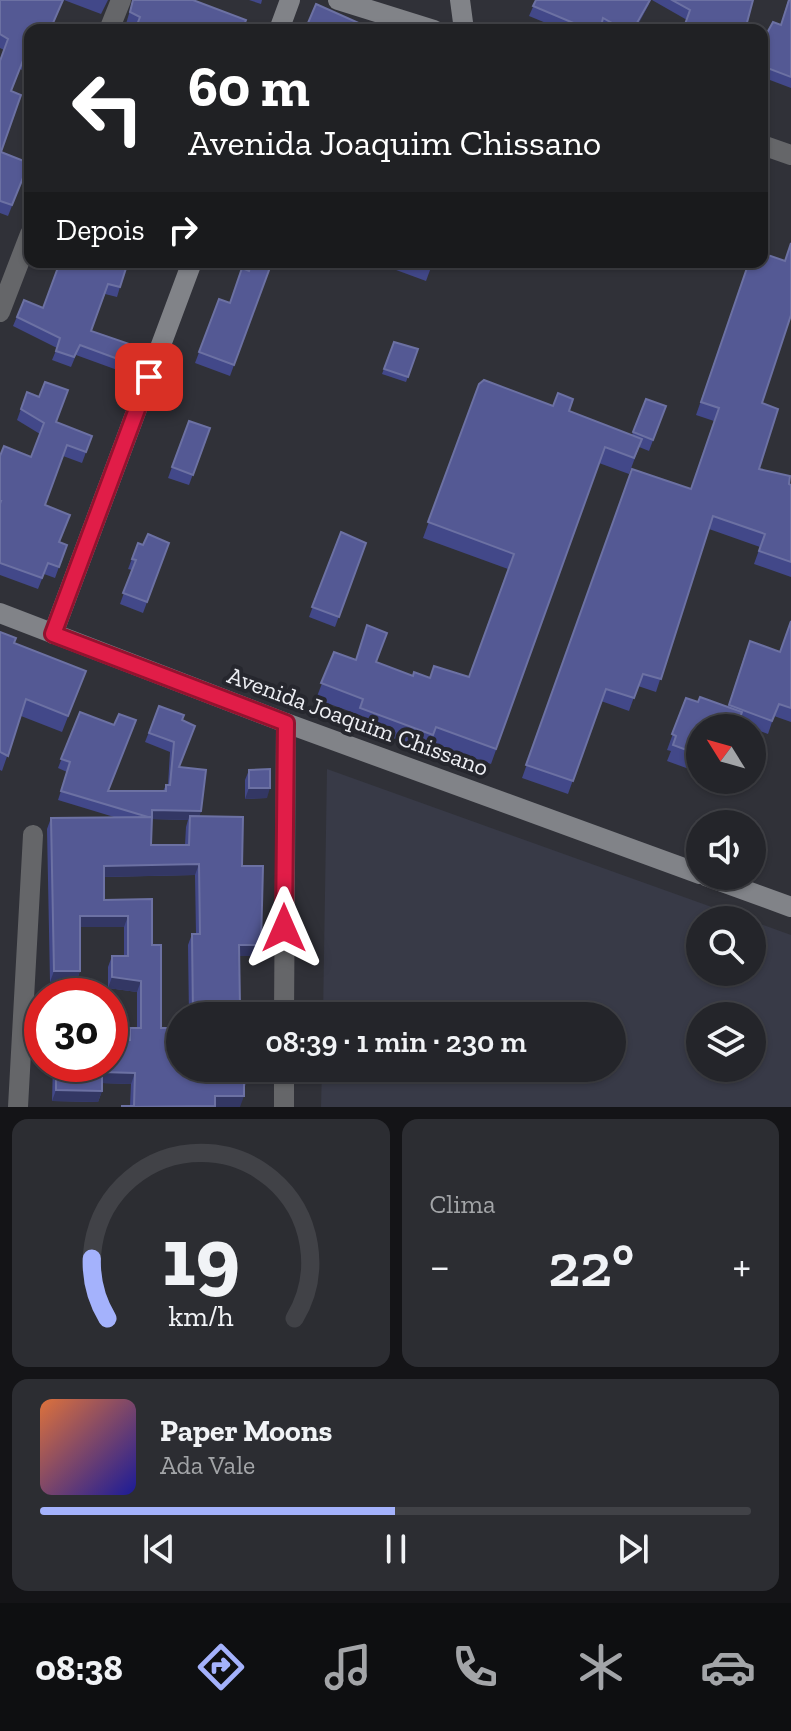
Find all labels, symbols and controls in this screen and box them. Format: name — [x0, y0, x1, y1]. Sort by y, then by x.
text: 60 m — [188, 53, 310, 120]
icon: left — [56, 56, 160, 160]
text: Avenida Joaquim Chissano — [188, 121, 601, 164]
icon: right — [161, 208, 205, 252]
text: Depois — [56, 212, 145, 248]
pin — [115, 343, 183, 411]
icon: arrive — [127, 355, 171, 399]
street label: Avenida Joaquim Chissano — [224, 660, 492, 782]
north arrow — [686, 714, 766, 794]
map controls — [686, 714, 766, 1082]
button: sound — [686, 810, 766, 890]
position arrow — [242, 886, 326, 970]
button: search — [686, 906, 766, 986]
speed limit sign: 30 — [24, 978, 128, 1082]
button: layers — [686, 1002, 766, 1082]
text: 08:39 · 1 min · 230 m — [265, 1024, 527, 1060]
text: Clima — [430, 1188, 496, 1220]
text: 19 — [162, 1206, 240, 1306]
text: 22° — [548, 1229, 634, 1301]
text: − — [430, 1239, 450, 1292]
text: + — [732, 1239, 751, 1292]
text: km/h — [168, 1299, 233, 1333]
text: Paper Moons — [160, 1413, 332, 1449]
text: Ada Vale — [160, 1449, 255, 1481]
icon: previous — [137, 1527, 181, 1571]
icon: pause — [374, 1527, 418, 1571]
icon: next — [611, 1527, 655, 1571]
icon: directions — [193, 1639, 249, 1695]
icon: music — [320, 1639, 376, 1695]
icon: phone — [447, 1639, 503, 1695]
icon: climate — [573, 1639, 629, 1695]
icon: car — [700, 1639, 756, 1695]
text: 08:38 — [35, 1646, 123, 1689]

